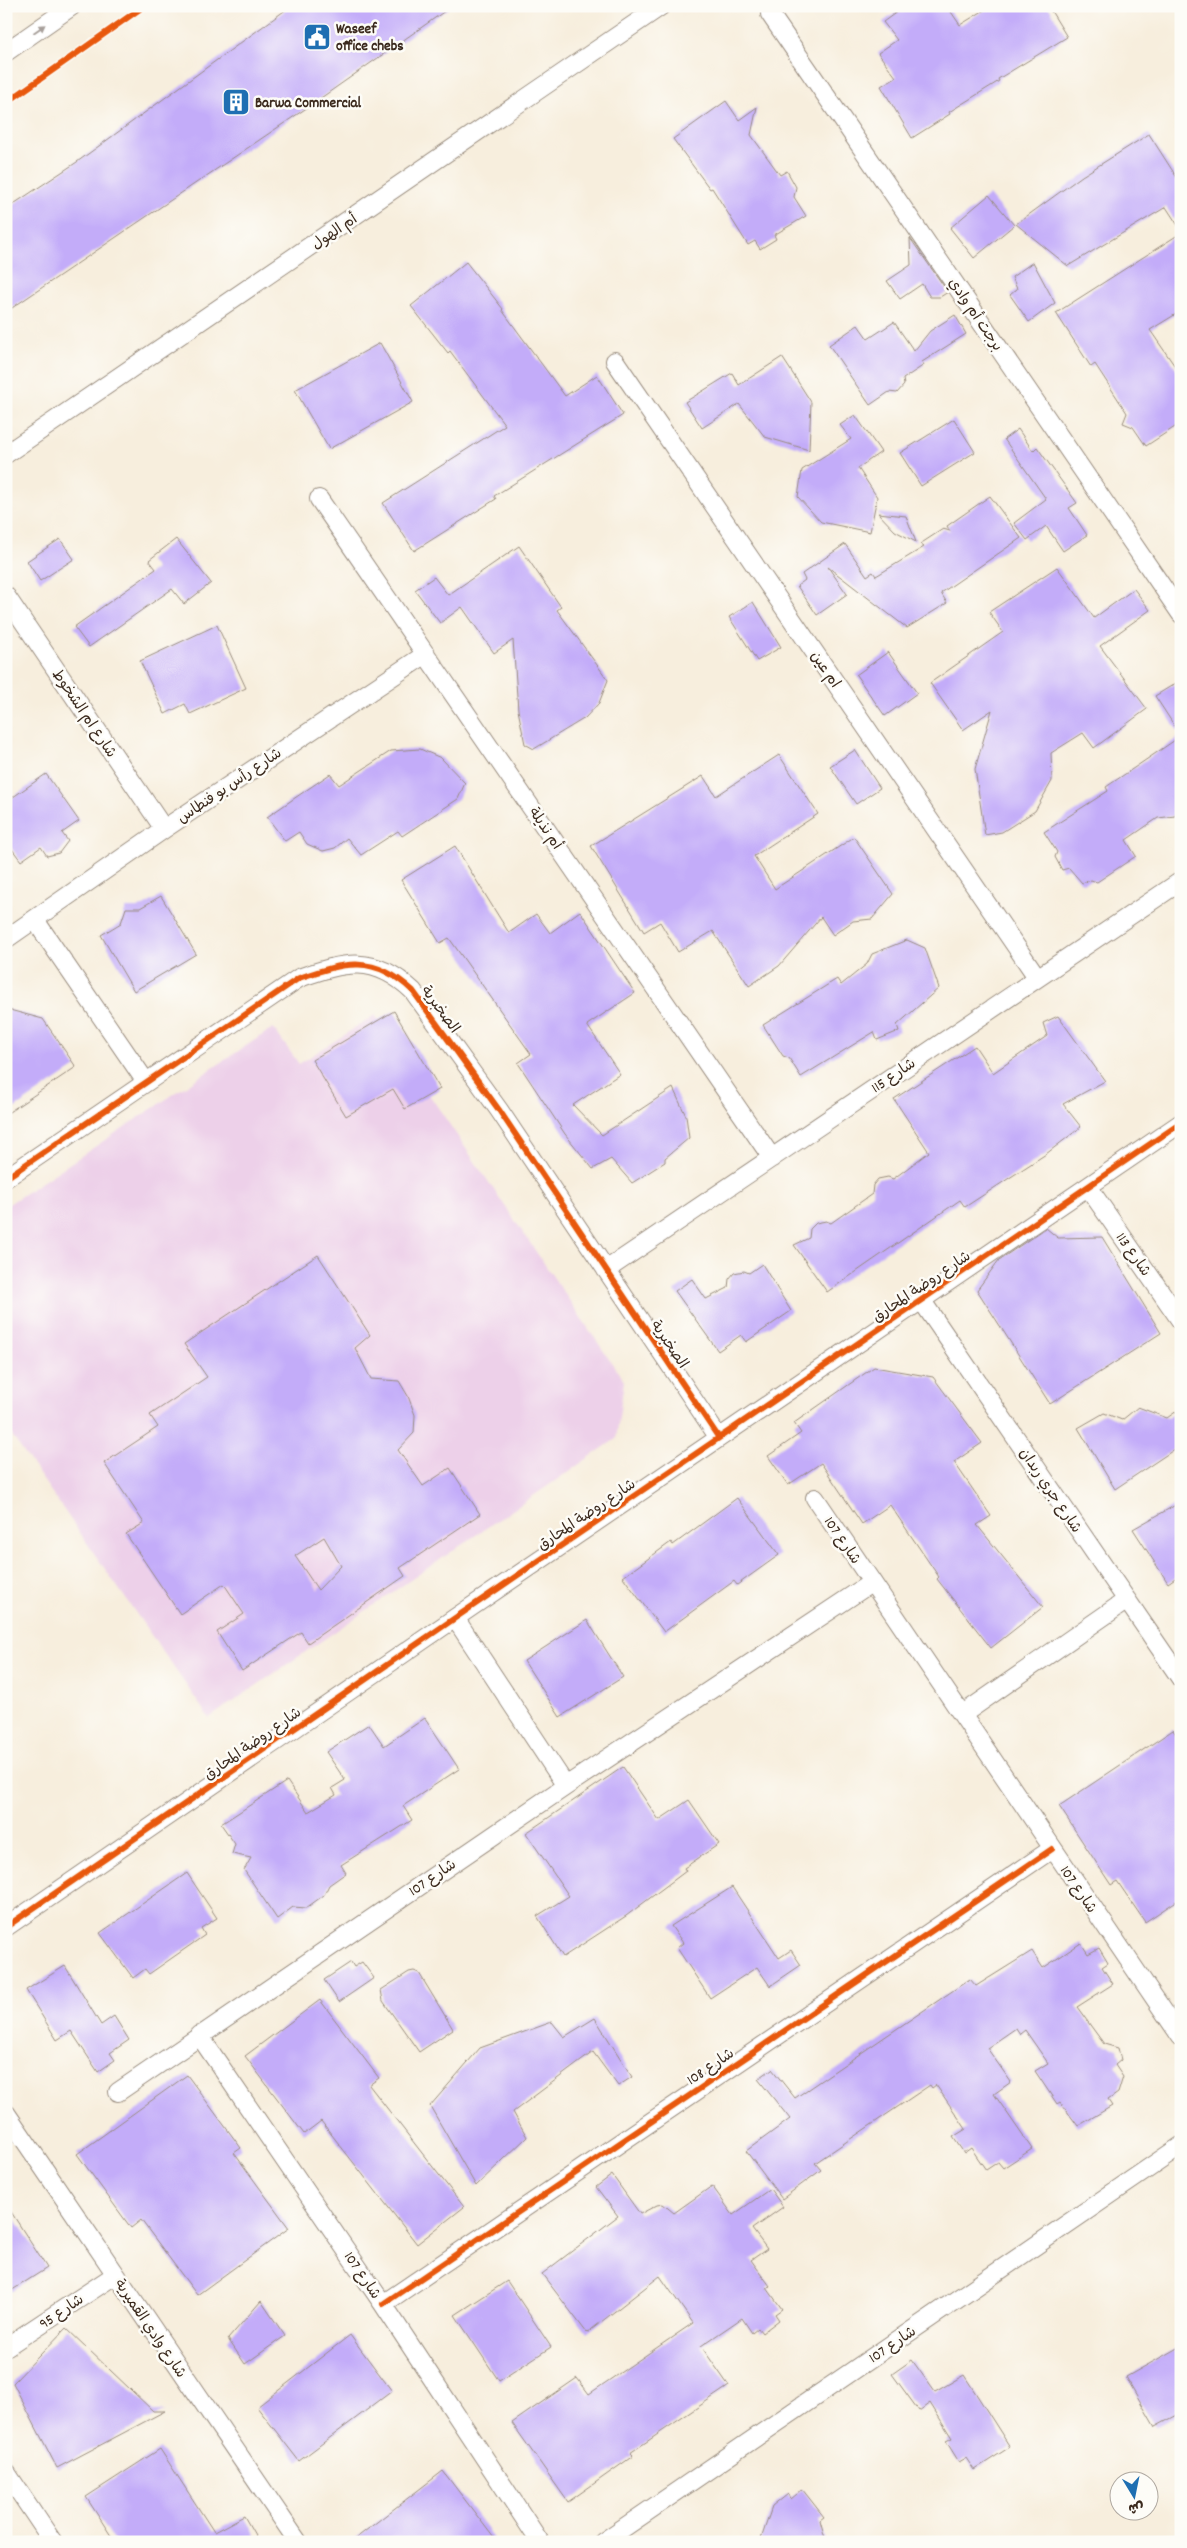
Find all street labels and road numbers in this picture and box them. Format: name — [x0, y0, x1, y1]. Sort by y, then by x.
street label: أم الهول — [308, 209, 363, 256]
street label: برجت أم وادي — [942, 274, 1007, 356]
street label: ام عين — [804, 647, 845, 693]
street label: شارع ام الشخوط — [45, 665, 121, 763]
street label: شارع رأس بو فنطاس — [173, 743, 287, 830]
street label: أم نذيلة — [522, 803, 567, 855]
street label: الصخبرية — [415, 982, 464, 1039]
street label: شارع 115 — [867, 1054, 921, 1100]
street label: شارع 113 — [1109, 1229, 1155, 1282]
street label: شارع روضة المحارق — [868, 1246, 976, 1329]
street label: الصخبرية — [644, 1316, 693, 1374]
street label: شارع جري ربدان — [1013, 1444, 1086, 1538]
street label: شارع روضة المحارق — [533, 1474, 641, 1557]
street label: شارع 107 — [817, 1513, 865, 1569]
street label: شارع روضة المحارق — [200, 1703, 307, 1787]
street label: شارع 107 — [405, 1855, 461, 1903]
street label: شارع 107 — [1053, 1862, 1101, 1918]
street label: شارع 108 — [683, 2044, 739, 2092]
street label: شارع 107 — [337, 2248, 385, 2304]
street label: شارع وادي القميرية — [108, 2275, 191, 2383]
street label: شارع 95 — [35, 2290, 89, 2336]
street label: شارع 107 — [865, 2322, 921, 2370]

